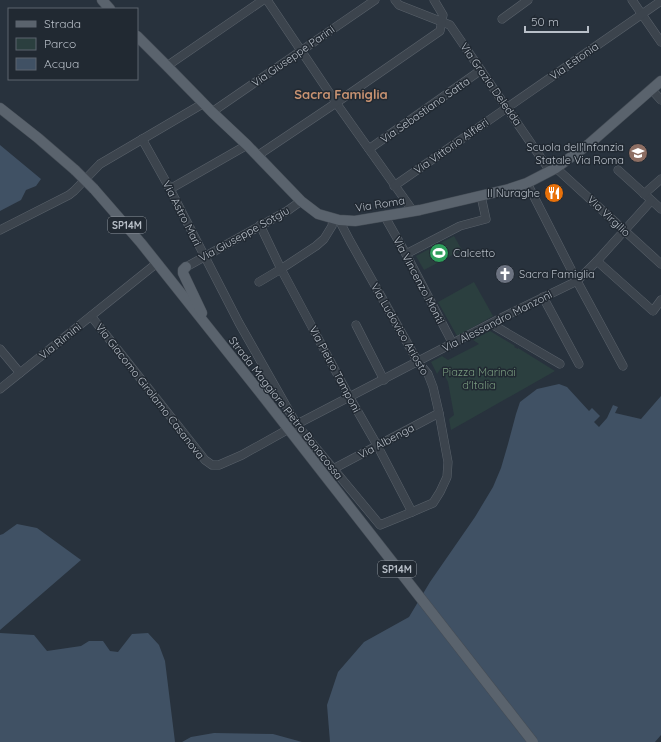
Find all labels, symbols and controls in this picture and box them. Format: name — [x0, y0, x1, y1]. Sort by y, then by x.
legend — [8, 8, 138, 80]
scale bar — [525, 8, 588, 34]
text: 50 m — [531, 14, 559, 29]
text: Strada — [44, 16, 81, 31]
street label: Via Giuseppe Parini — [249, 22, 337, 90]
text: Parco — [44, 36, 76, 51]
street label: Via Estonia — [547, 39, 601, 83]
street label: Via Grazia Deledda — [457, 40, 525, 128]
text: Acqua — [44, 56, 79, 71]
street label: Via Sebastiano Satta — [378, 74, 472, 146]
district label: Sacra Famiglia — [294, 86, 388, 102]
street label: Via Vittorio Alfieri — [411, 115, 491, 177]
place label: Scuola dell'Infanzia Statale Via Roma — [527, 140, 624, 167]
school or university icon: Scuola dell'Infanzia Statale Via Roma — [627, 142, 649, 164]
street label: Via Astro Mari — [160, 178, 204, 248]
restaurant icon: Il Nuraghe — [543, 182, 565, 204]
place label: Il Nuraghe — [487, 186, 540, 200]
street label: Via Roma — [354, 193, 406, 215]
street label: Via Virgilio — [585, 193, 634, 240]
street label: Via Giuseppe Sotgiu — [196, 203, 292, 265]
road number: SP14M — [108, 217, 146, 233]
street label: Via Vincenzo Monti — [390, 234, 448, 326]
sports icon: Calcetto — [428, 242, 450, 264]
place label: Calcetto — [453, 246, 496, 260]
church icon: Sacra Famiglia — [494, 263, 516, 285]
place label: Sacra Famiglia — [519, 267, 595, 281]
street label: Via Ludovico Ariosto — [368, 280, 432, 378]
street label: Via Alessandro Manzoni — [440, 287, 554, 355]
street label: Via Rimini — [36, 320, 84, 362]
street label: Via Giacomo Girolamo Casanova — [93, 320, 207, 462]
street label: Via Pietro Tamponi — [306, 323, 364, 415]
street label: Strada Maggiore Pietro Bonacossa — [226, 334, 346, 482]
park label: Piazza Marinai d'Italia — [442, 365, 516, 392]
street label: Via Albenga — [355, 420, 417, 462]
road number: SP14M — [378, 561, 416, 577]

